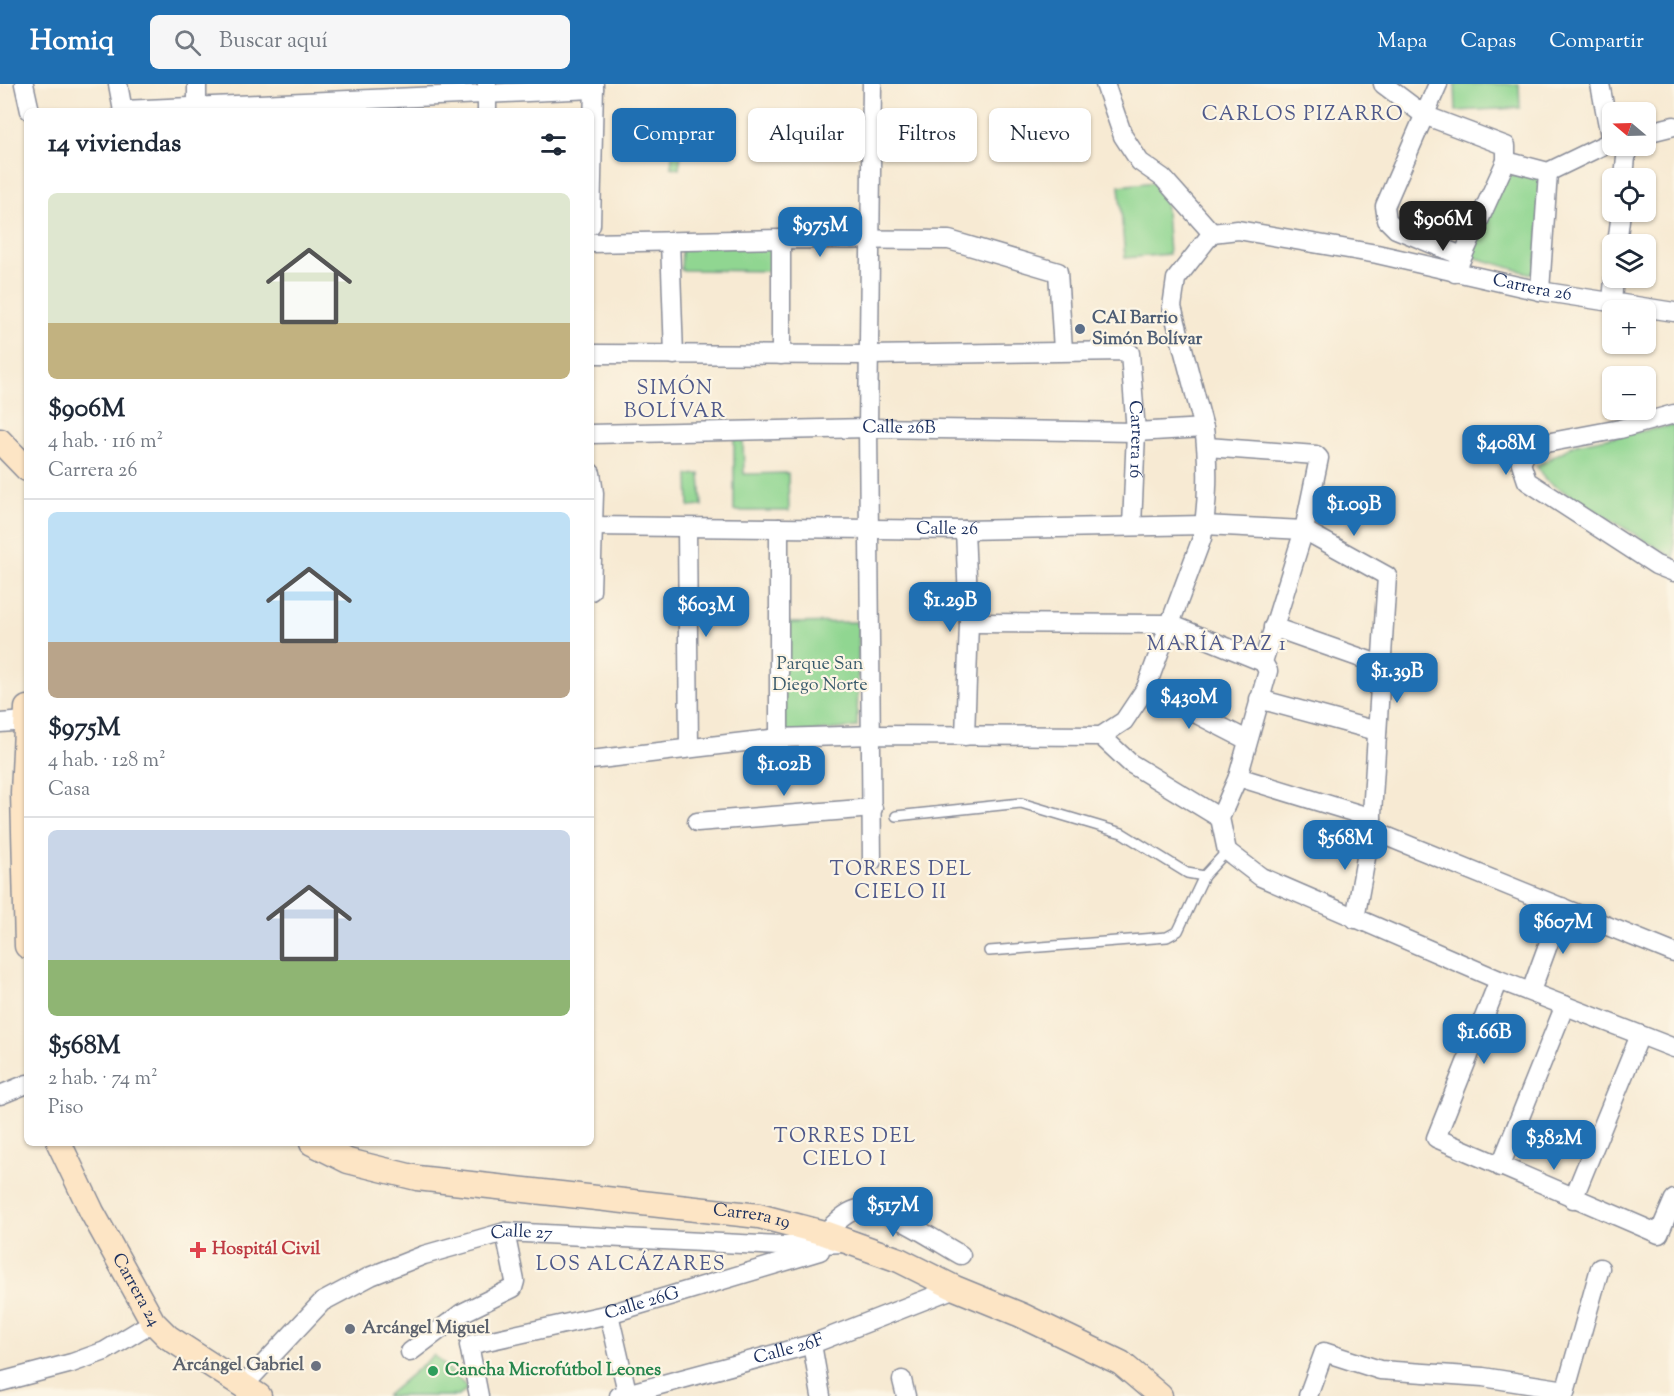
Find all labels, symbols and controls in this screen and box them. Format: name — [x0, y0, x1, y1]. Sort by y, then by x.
search box — [150, 15, 570, 69]
text: Homiq — [30, 22, 114, 62]
icon: search — [171, 26, 204, 59]
text: Buscar aquí — [219, 26, 328, 58]
text: Mapa — [1377, 27, 1427, 57]
text: Capas — [1460, 27, 1516, 57]
text: Compartir — [1549, 27, 1644, 57]
district label: CARLOS PIZARRO — [1202, 101, 1404, 130]
north arrow — [1602, 102, 1656, 156]
map controls — [1602, 102, 1656, 420]
chip: Comprar — [612, 108, 736, 162]
chip: Alquilar — [748, 108, 865, 162]
chip: Filtros — [877, 108, 977, 162]
chip: Nuevo — [989, 108, 1091, 162]
text: 14 viviendas — [48, 126, 181, 163]
icon: filters — [537, 128, 570, 161]
button: locate — [1602, 168, 1656, 222]
pin: $906M — [1401, 201, 1485, 252]
text: $906M — [1413, 206, 1473, 235]
pin: $975M — [778, 207, 862, 258]
text: $975M — [792, 212, 848, 241]
icon: home — [255, 232, 363, 340]
button: layers — [1602, 234, 1656, 288]
street label: Carrera 26 — [1490, 268, 1574, 309]
button: + — [1602, 300, 1656, 354]
place label: CAI Barrio Simón Bolívar — [1092, 306, 1202, 353]
marker: CAI Barrio Simón Bolívar — [1073, 322, 1087, 336]
button: − — [1602, 366, 1656, 420]
district label: SIMÓN BOLÍVAR — [624, 374, 726, 427]
text: $906M — [48, 391, 125, 428]
street label: Carrera 16 — [1121, 399, 1149, 479]
street label: Calle 26B — [862, 415, 936, 442]
pin: $408M — [1464, 425, 1548, 476]
text: 4 hab. · 116 m² — [48, 428, 163, 457]
text: $408M — [1476, 430, 1536, 459]
text: Carrera 26 — [48, 457, 137, 486]
pin: $1.09B — [1305, 486, 1403, 537]
text: $1.09B — [1327, 491, 1381, 520]
street label: Calle 26 — [916, 516, 978, 543]
icon: home — [255, 551, 363, 659]
pin: $1.29B — [901, 582, 999, 633]
pin: $603M — [664, 587, 748, 638]
text: $1.29B — [923, 587, 977, 616]
text: $603M — [677, 592, 735, 621]
district label: MARÍA PAZ 1 — [1147, 630, 1287, 660]
park label: Parque San Diego Norte — [772, 652, 868, 699]
pin: $1.39B — [1348, 653, 1446, 704]
text: $1.39B — [1371, 658, 1423, 687]
pin: $430M — [1147, 679, 1231, 730]
text: $430M — [1160, 684, 1218, 713]
text: $975M — [48, 710, 120, 747]
pin: $1.02B — [735, 746, 833, 797]
text: 4 hab. · 128 m² — [48, 747, 166, 776]
text: $1.02B — [757, 751, 811, 780]
text: Casa — [48, 776, 90, 805]
pin: $568M — [1303, 820, 1387, 871]
text: $568M — [1317, 825, 1373, 854]
district label: TORRES DEL CIELO II — [829, 856, 973, 908]
icon: home — [255, 869, 363, 977]
pin: $607M — [1521, 904, 1605, 955]
text: $607M — [1533, 909, 1593, 938]
pin: $1.66B — [1435, 1014, 1533, 1065]
text: $1.66B — [1457, 1019, 1511, 1048]
text: $568M — [48, 1028, 120, 1065]
text: 2 hab. · 74 m² — [48, 1065, 158, 1094]
text: Piso — [48, 1094, 83, 1123]
pin: $382M — [1512, 1120, 1596, 1171]
district label: TORRES DEL CIELO I — [773, 1123, 917, 1175]
text: $382M — [1526, 1125, 1582, 1154]
pin: $517M — [851, 1187, 935, 1238]
text: $517M — [867, 1192, 919, 1221]
street label: Carrera 19 — [712, 1198, 793, 1237]
street label: Calle 27 — [488, 1219, 554, 1248]
place label: Hospitál Civil — [212, 1237, 321, 1263]
marker: Hospitál Civil — [189, 1241, 207, 1259]
street label: Carrera 24 — [104, 1249, 166, 1332]
district label: LOS ALCÁZARES — [536, 1250, 726, 1280]
street label: Calle 26G — [602, 1281, 683, 1328]
place label: Arcángel Miguel — [362, 1316, 491, 1342]
marker: Arcángel Miguel — [343, 1322, 357, 1336]
street label: Calle 26F — [751, 1327, 828, 1372]
place label: Arcángel Gabriel — [172, 1353, 305, 1379]
place label: Cancha Microfútbol Leones — [445, 1358, 661, 1384]
marker: Arcángel Gabriel — [309, 1359, 323, 1373]
marker: Cancha Microfútbol Leones — [426, 1364, 440, 1378]

